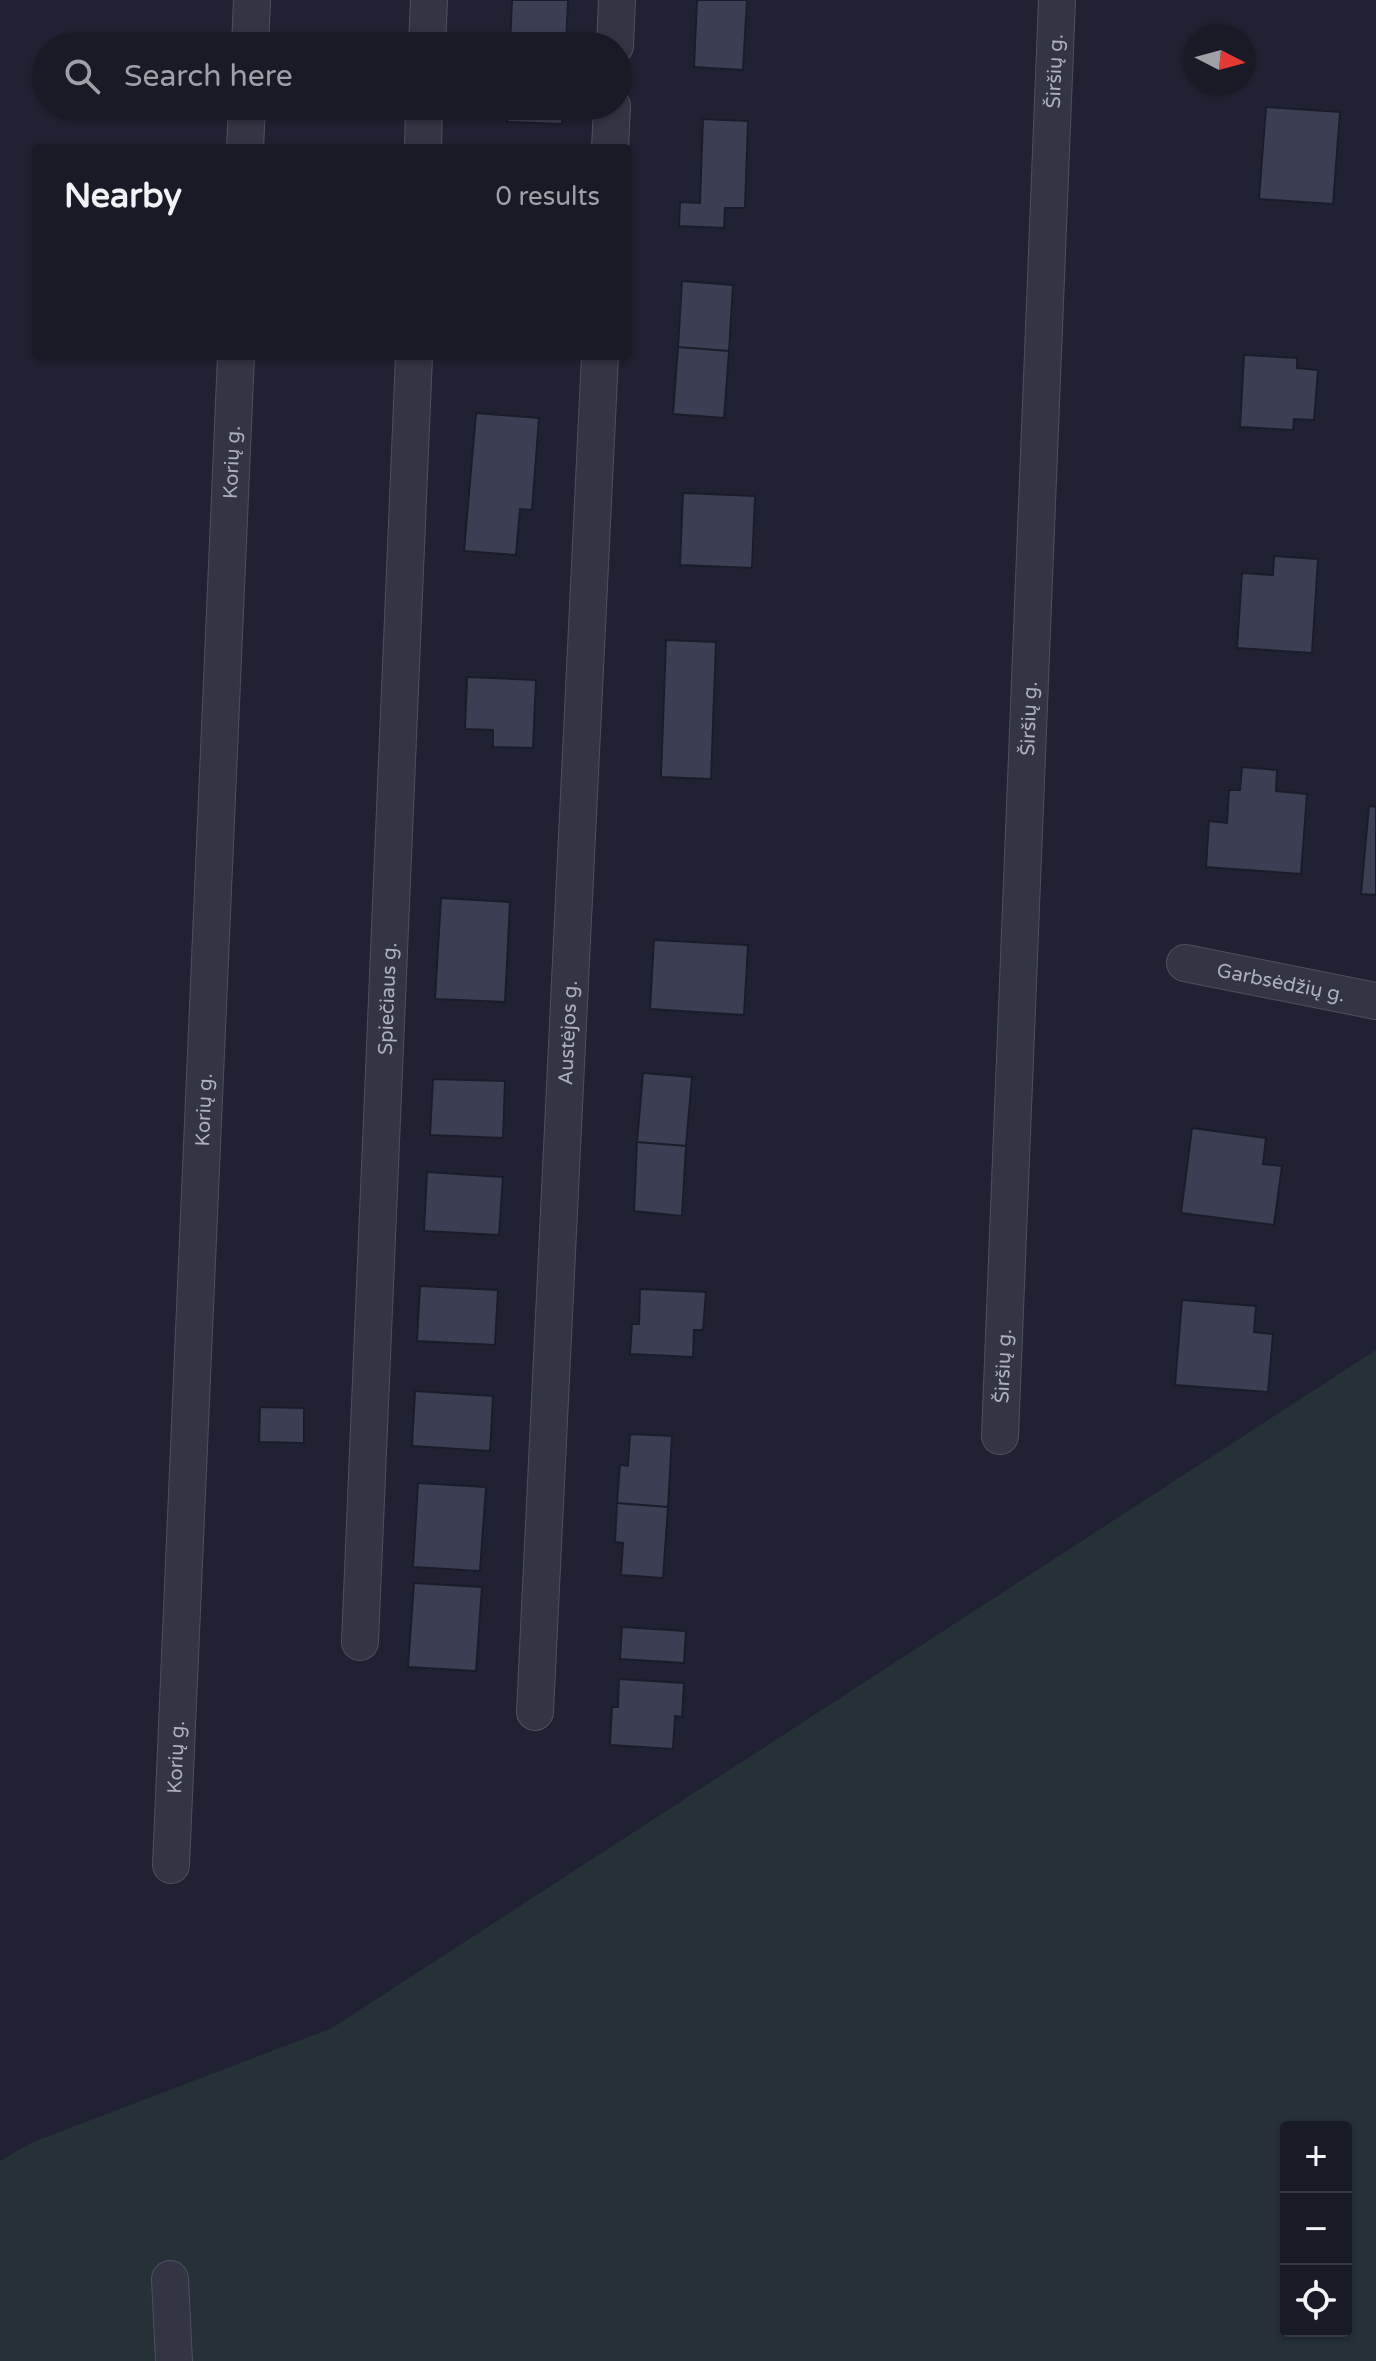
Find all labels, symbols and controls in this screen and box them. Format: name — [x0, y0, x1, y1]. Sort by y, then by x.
north arrow — [1184, 24, 1256, 96]
search box — [32, 32, 632, 120]
street label: Širšių g. — [1041, 33, 1069, 109]
icon: search — [60, 54, 104, 98]
text: Search here — [124, 58, 293, 95]
text: Nearby — [64, 176, 182, 217]
text: 0 results — [495, 181, 600, 212]
street label: Korių g. — [219, 425, 246, 500]
street label: Širšių g. — [1015, 681, 1043, 756]
street label: Spiečiaus g. — [374, 942, 402, 1055]
street label: Garbsėdžių g. — [1215, 959, 1347, 1008]
street label: Austėjos g. — [554, 980, 583, 1086]
street label: Korių g. — [191, 1073, 218, 1147]
street label: Širšių g. — [989, 1328, 1017, 1404]
street label: Korių g. — [163, 1720, 190, 1794]
map controls — [1280, 2121, 1352, 2337]
button: + — [1280, 2121, 1352, 2193]
button: − — [1280, 2193, 1352, 2265]
button: locate — [1280, 2265, 1352, 2337]

